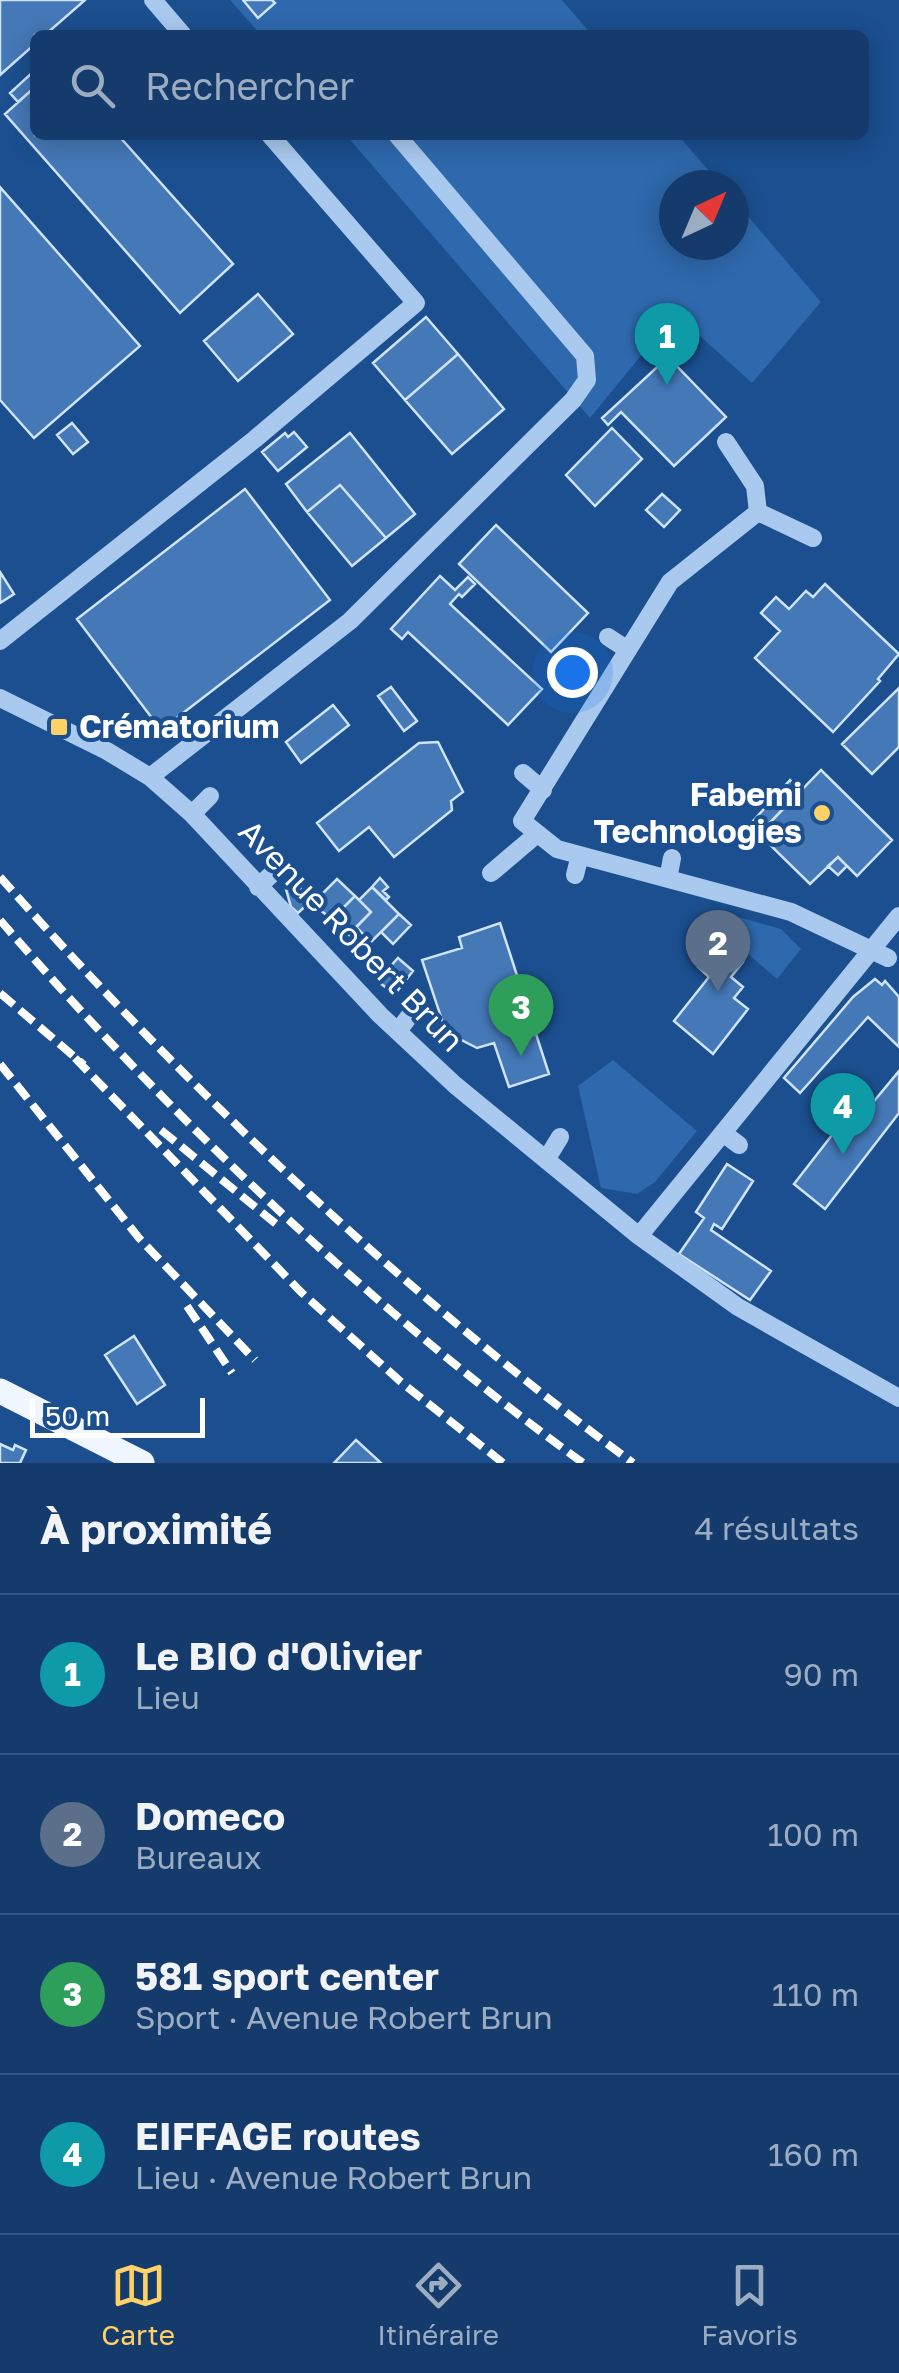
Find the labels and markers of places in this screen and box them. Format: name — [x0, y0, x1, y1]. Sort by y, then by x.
pin: 1 — [634, 302, 700, 385]
place label: Crématorium — [79, 707, 279, 745]
marker: Crématorium — [48, 716, 70, 738]
place label: Fabemi Technologies — [594, 775, 802, 850]
marker: Fabemi Technologies — [811, 802, 833, 824]
pin: 2 — [686, 910, 750, 992]
pin: 3 — [488, 974, 554, 1056]
pin: 4 — [810, 1072, 876, 1155]

